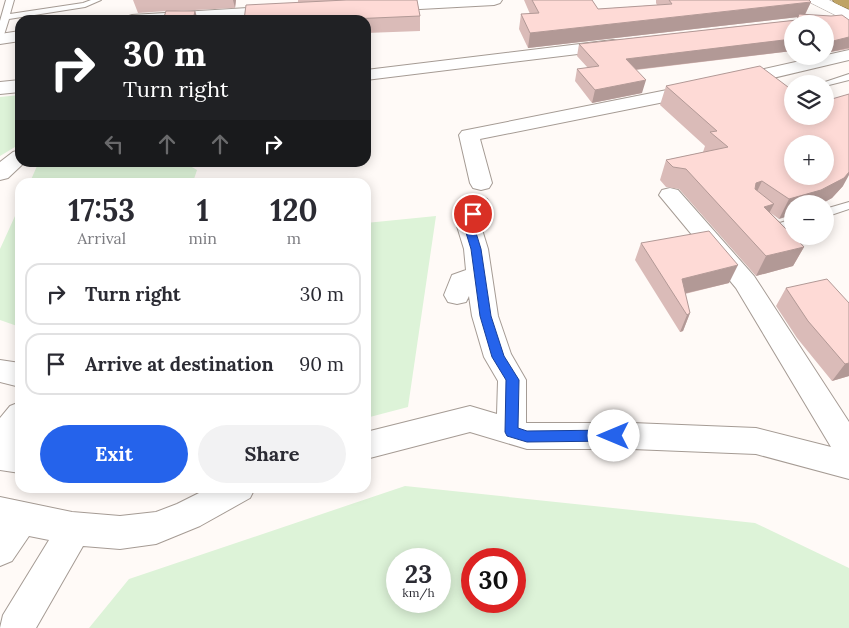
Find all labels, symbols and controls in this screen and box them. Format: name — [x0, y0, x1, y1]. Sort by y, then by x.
map controls — [784, 15, 834, 245]
button: search — [784, 15, 834, 65]
text: 30 m — [123, 31, 206, 76]
icon: right — [40, 35, 105, 100]
text: Turn right — [123, 75, 228, 103]
button: layers — [784, 75, 834, 125]
icon: left — [100, 130, 128, 158]
icon: ahead — [153, 130, 181, 158]
icon: ahead — [206, 130, 234, 158]
icon: right — [259, 130, 287, 158]
button: + — [784, 135, 834, 185]
text: 17:53 — [68, 191, 135, 229]
text: 1 — [197, 191, 209, 229]
text: 120 — [270, 191, 318, 229]
pin — [452, 193, 494, 235]
button: − — [784, 195, 834, 245]
icon: arrive — [459, 200, 487, 228]
text: Arrival — [77, 228, 126, 248]
text: min — [188, 228, 217, 248]
text: m — [287, 228, 301, 248]
icon: right — [42, 280, 70, 308]
text: Turn right — [85, 282, 181, 306]
text: 30 m — [300, 282, 344, 306]
icon: arrive — [42, 350, 70, 378]
text: Arrive at destination — [85, 352, 274, 376]
text: 90 m — [299, 352, 344, 376]
position arrow — [587, 409, 639, 461]
button: Exit — [40, 425, 188, 483]
button: Share — [198, 425, 346, 483]
speed limit sign: 30 — [461, 548, 526, 613]
text: 23 — [405, 558, 432, 590]
text: km/h — [402, 585, 435, 600]

